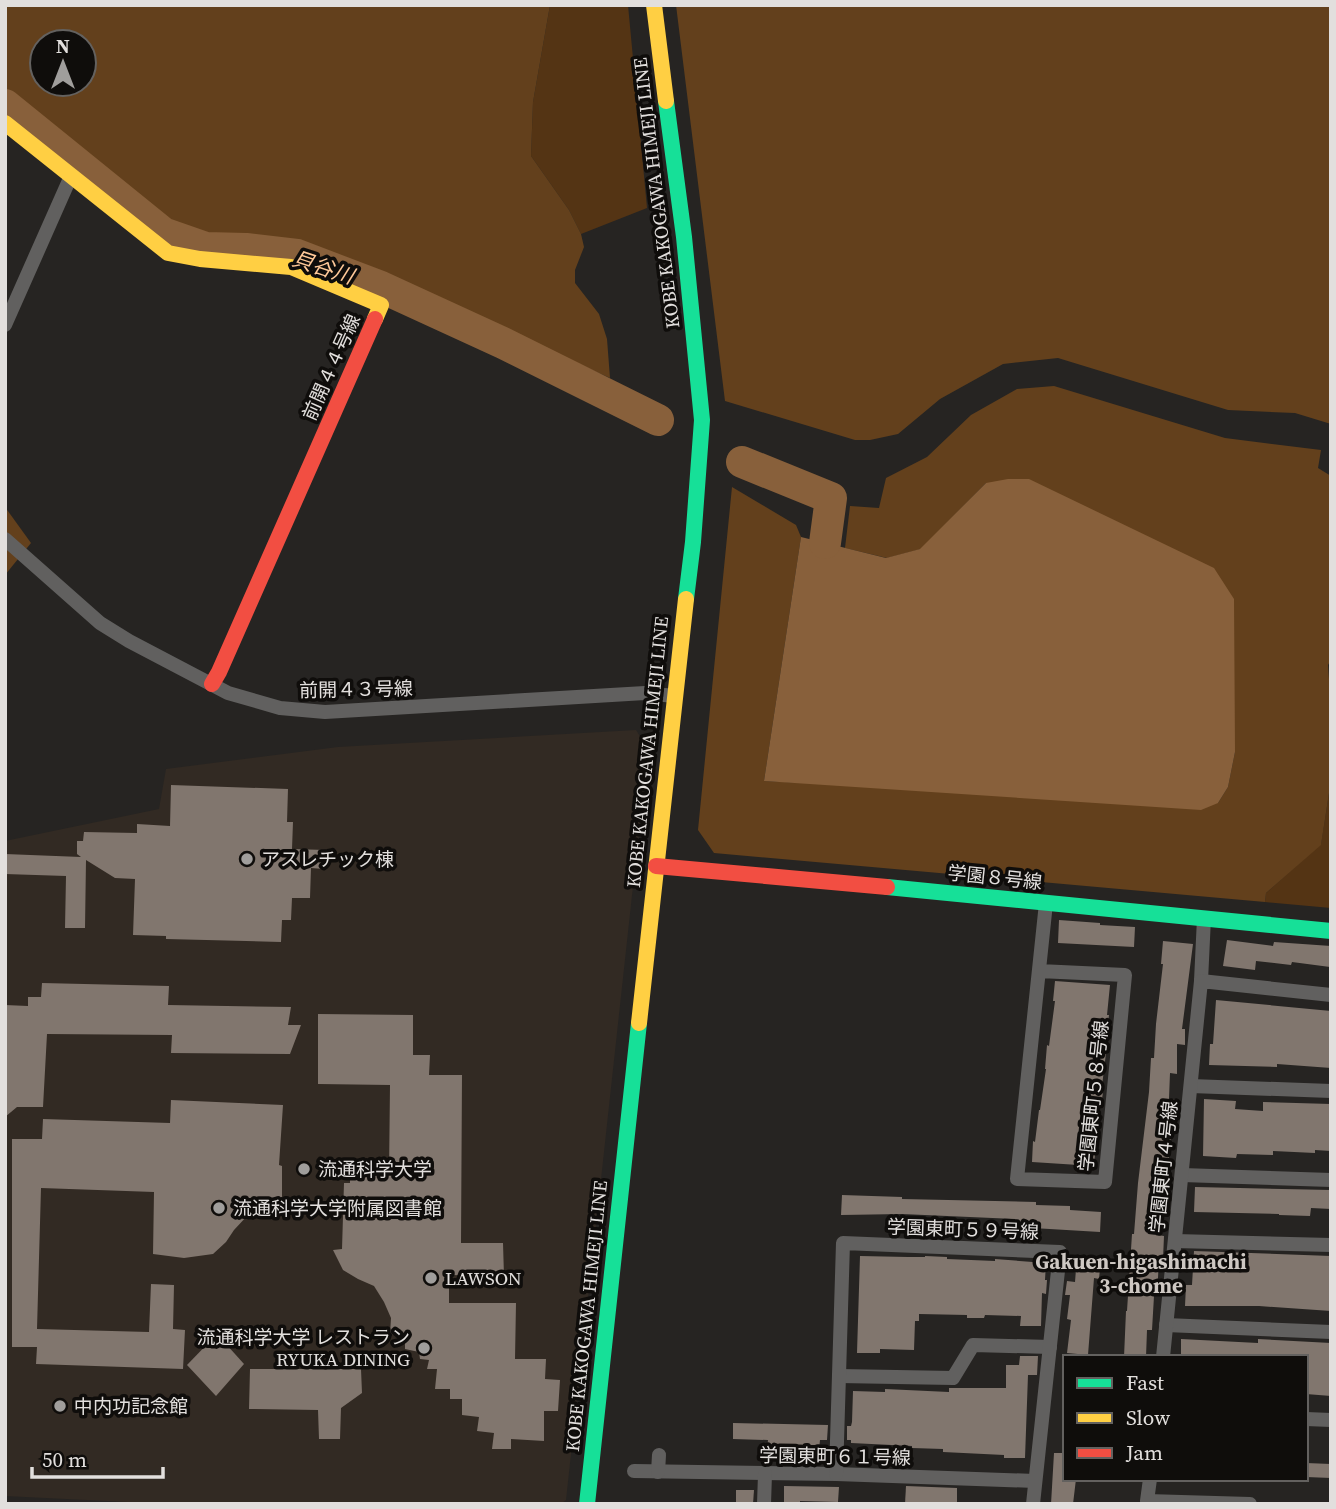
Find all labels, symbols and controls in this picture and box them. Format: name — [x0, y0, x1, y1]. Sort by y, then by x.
north arrow — [28, 28, 98, 98]
text: N — [56, 33, 70, 59]
street label: KOBE KAKOGAWA HIMEJI LINE — [626, 56, 686, 330]
water label: 貝谷川 — [289, 243, 359, 291]
street label: 前開４４号線 — [296, 310, 366, 424]
street label: KOBE KAKOGAWA HIMEJI LINE — [620, 615, 674, 889]
street label: 前開４３号線 — [299, 675, 413, 703]
place label: アスレチック棟 — [261, 846, 394, 872]
marker: アスレチック棟 — [239, 851, 255, 867]
street label: 学園８号線 — [946, 859, 1044, 895]
street label: 学園東町５８号線 — [1072, 1019, 1114, 1173]
street label: 学園東町４号線 — [1143, 1099, 1183, 1235]
place label: 流通科学大学 — [318, 1156, 432, 1182]
marker: 流通科学大学 — [296, 1161, 312, 1177]
street label: KOBE KAKOGAWA HIMEJI LINE — [559, 1179, 613, 1453]
place label: 流通科学大学附属図書館 — [233, 1195, 442, 1221]
marker: 流通科学大学附属図書館 — [211, 1200, 227, 1216]
street label: 学園東町５９号線 — [887, 1213, 1039, 1245]
district label: Gakuen-higashimachi 3-chome — [1035, 1247, 1247, 1300]
place label: LAWSON — [445, 1265, 522, 1291]
marker: LAWSON — [423, 1270, 439, 1286]
place label: 流通科学大学 レストラン RYUKA DINING — [197, 1324, 410, 1372]
marker: 流通科学大学 レストラン RYUKA DINING — [416, 1340, 432, 1356]
legend — [1063, 1355, 1308, 1481]
text: Fast — [1126, 1368, 1164, 1397]
place label: 中内功記念館 — [74, 1393, 188, 1419]
marker: 中内功記念館 — [52, 1398, 68, 1414]
text: Slow — [1126, 1403, 1170, 1432]
scale bar — [32, 1436, 163, 1480]
text: Jam — [1125, 1438, 1163, 1467]
street label: 学園東町６１号線 — [759, 1442, 911, 1470]
text: 50 m — [42, 1445, 87, 1474]

